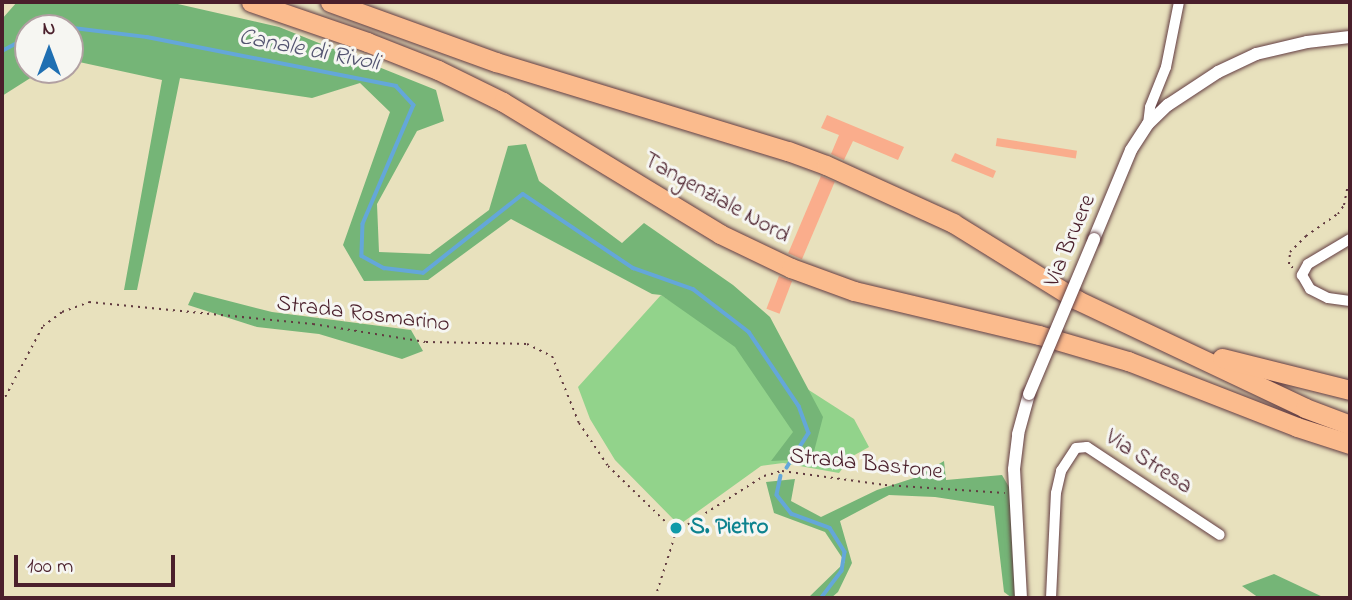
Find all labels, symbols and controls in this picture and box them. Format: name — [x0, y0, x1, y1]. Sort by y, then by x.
north arrow — [14, 14, 84, 84]
text: N — [43, 16, 55, 43]
water label: Canale di Rivoli — [236, 23, 382, 79]
street label: Tangenziale Nord — [638, 148, 794, 250]
street label: Via Bruere — [1039, 191, 1103, 291]
street label: Strada Rosmarino — [275, 291, 451, 339]
street label: Via Stresa — [1099, 425, 1197, 501]
street label: Strada Bastone — [788, 443, 944, 487]
place label: S. Pietro — [690, 514, 768, 542]
marker: S. Pietro — [668, 520, 684, 536]
scale bar — [18, 540, 178, 584]
text: 100 m — [27, 552, 73, 582]

